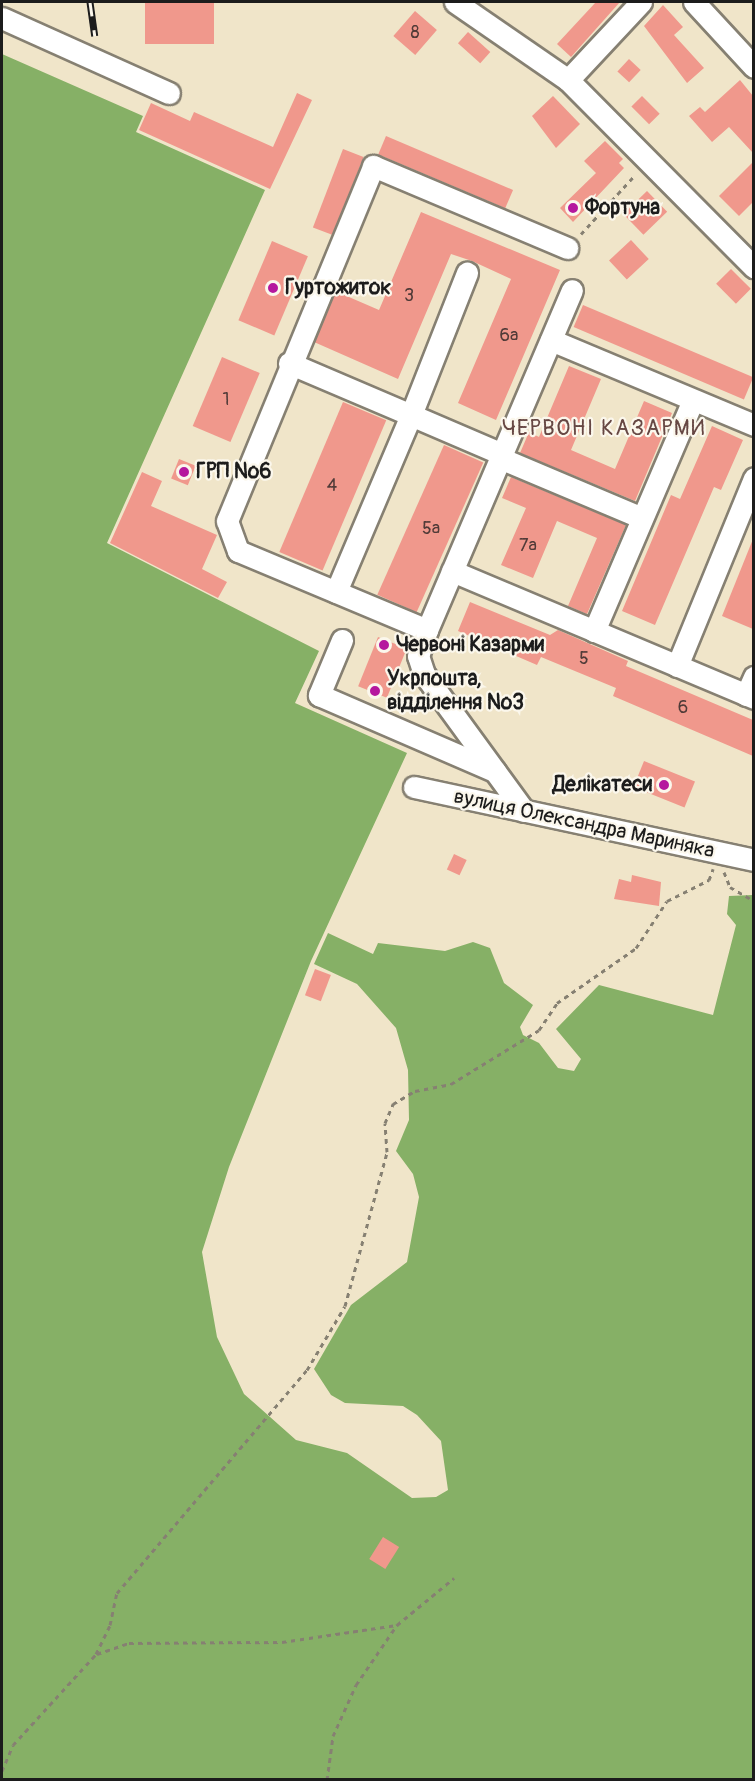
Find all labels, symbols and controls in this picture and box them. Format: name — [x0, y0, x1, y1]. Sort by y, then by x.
house number: 8 — [410, 22, 420, 44]
place label: Фортуна — [585, 195, 660, 221]
marker: Фортуна — [566, 201, 580, 215]
place label: Гуртожиток — [285, 275, 391, 301]
marker: Гуртожиток — [266, 281, 280, 295]
house number: 3 — [404, 285, 414, 307]
house number: 6а — [500, 325, 518, 347]
house number: 1 — [222, 389, 230, 411]
district label: ЧЕРВОНІ КАЗАРМИ — [502, 416, 706, 442]
place label: ГРП №6 — [196, 459, 271, 485]
marker: ГРП №6 — [177, 465, 191, 479]
house number: 4 — [327, 475, 337, 497]
house number: 5а — [422, 518, 440, 540]
house number: 7а — [519, 535, 537, 557]
place label: Червоні Казарми — [396, 632, 544, 658]
marker: Червоні Казарми — [377, 638, 391, 652]
house number: 5 — [579, 648, 589, 670]
place label: Укрпошта, відділення №3 — [387, 666, 524, 716]
marker: Укрпошта, відділення №3 — [368, 684, 382, 698]
house number: 6 — [678, 697, 688, 719]
place label: Делікатеси — [553, 772, 652, 798]
marker: Делікатеси — [657, 778, 671, 792]
street label: вулиця Олександра Мариняка — [451, 784, 717, 864]

